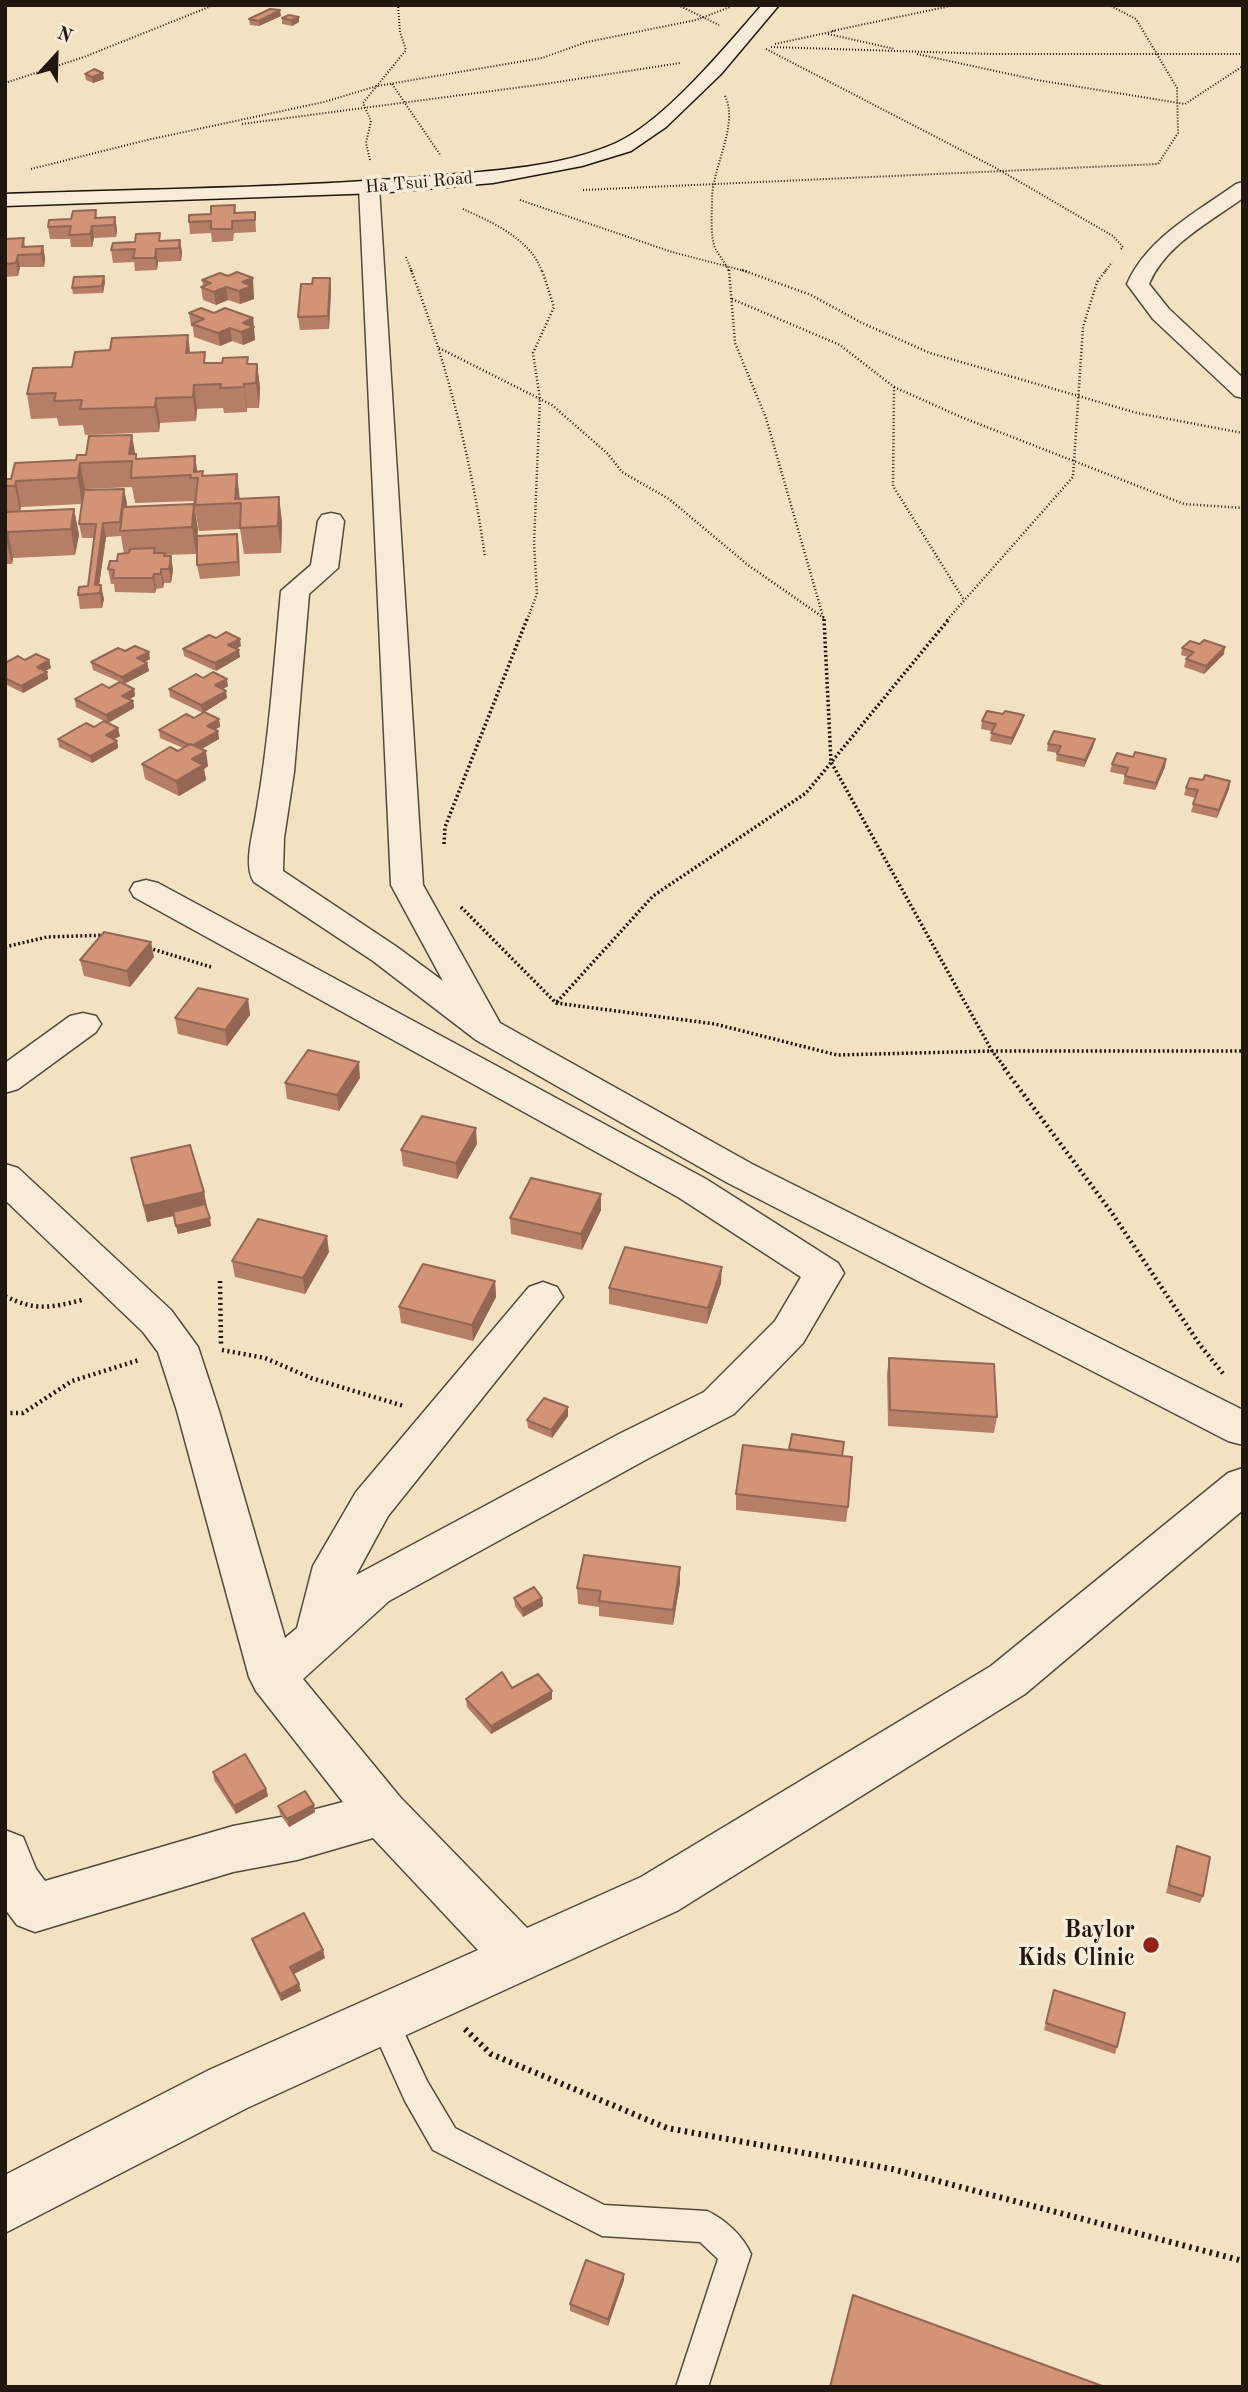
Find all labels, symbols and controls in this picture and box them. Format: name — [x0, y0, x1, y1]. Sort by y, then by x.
north arrow — [21, 21, 91, 91]
text: N — [54, 25, 74, 48]
street label: Ha Tsui Road — [364, 168, 474, 198]
place label: Baylor Kids Clinic — [1017, 1917, 1135, 1973]
marker: Baylor Kids Clinic — [1141, 1935, 1161, 1955]

